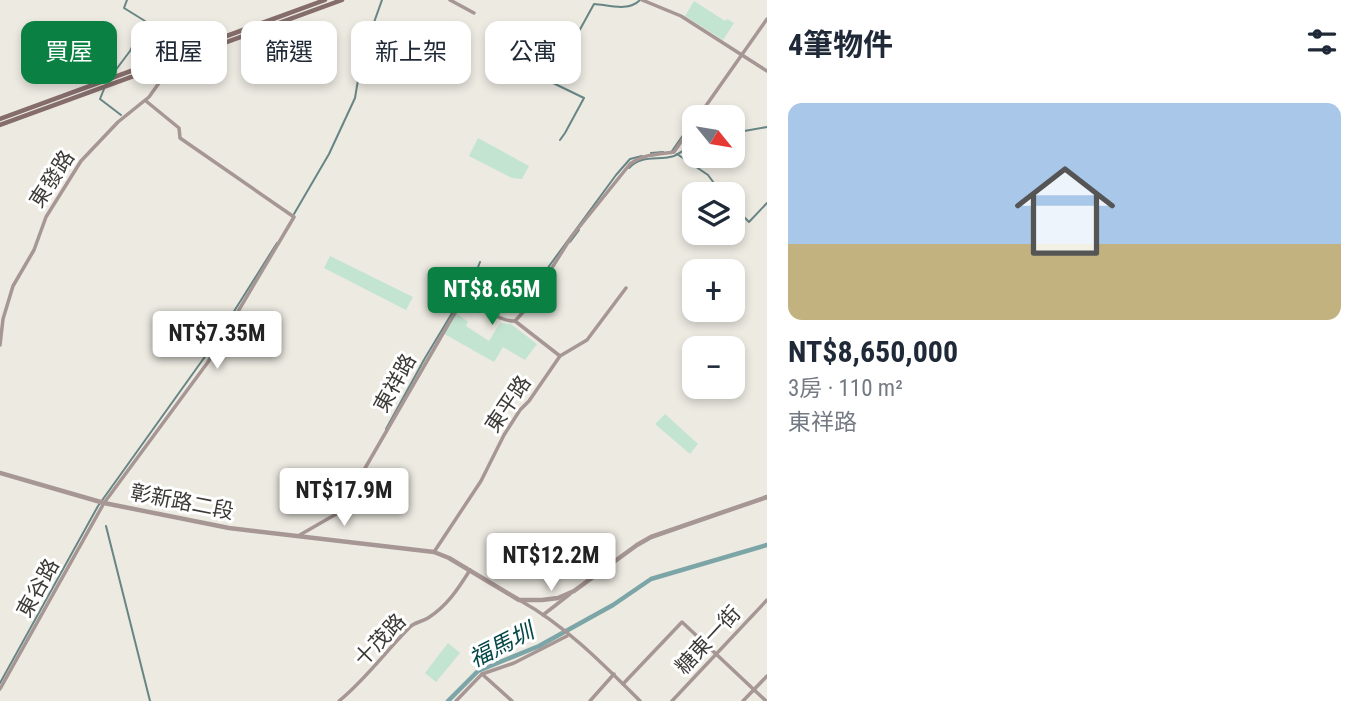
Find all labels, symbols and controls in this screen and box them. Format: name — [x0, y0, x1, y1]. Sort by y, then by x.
chip: 買屋 — [21, 21, 117, 84]
chip: 租屋 — [131, 21, 227, 84]
chip: 篩選 — [241, 21, 337, 84]
chip: 新上架 — [351, 21, 471, 84]
chip: 公寓 — [485, 21, 581, 84]
icon: filters — [1303, 23, 1341, 61]
text: 4筆物件 — [788, 27, 893, 62]
north arrow — [682, 105, 746, 168]
map controls — [682, 105, 745, 399]
street label: 東發路 — [25, 146, 79, 212]
icon: home — [1002, 148, 1128, 274]
button: layers — [682, 182, 745, 245]
button: + — [682, 259, 745, 322]
pin: NT$8.65M — [420, 268, 564, 327]
text: NT$8.65M — [444, 276, 540, 303]
pin: NT$7.35M — [145, 312, 289, 371]
text: NT$7.35M — [169, 320, 265, 347]
text: NT$8,650,000 — [788, 334, 958, 369]
button: − — [682, 336, 745, 399]
street label: 東祥路 — [369, 350, 421, 416]
street label: 東平路 — [480, 371, 536, 437]
text: 3房 · 110 m² — [788, 375, 903, 402]
text: 東祥路 — [788, 409, 857, 436]
pin: NT$17.9M — [272, 468, 416, 528]
text: NT$17.9M — [296, 477, 392, 504]
street label: 彰新路二段 — [128, 480, 236, 524]
pin: NT$12.2M — [479, 534, 623, 593]
text: NT$12.2M — [503, 542, 599, 569]
street label: 東谷路 — [12, 555, 64, 621]
street label: 糖東一街 — [671, 601, 745, 679]
street label: 十茂路 — [349, 609, 411, 671]
water label: 福馬圳 — [464, 616, 541, 673]

